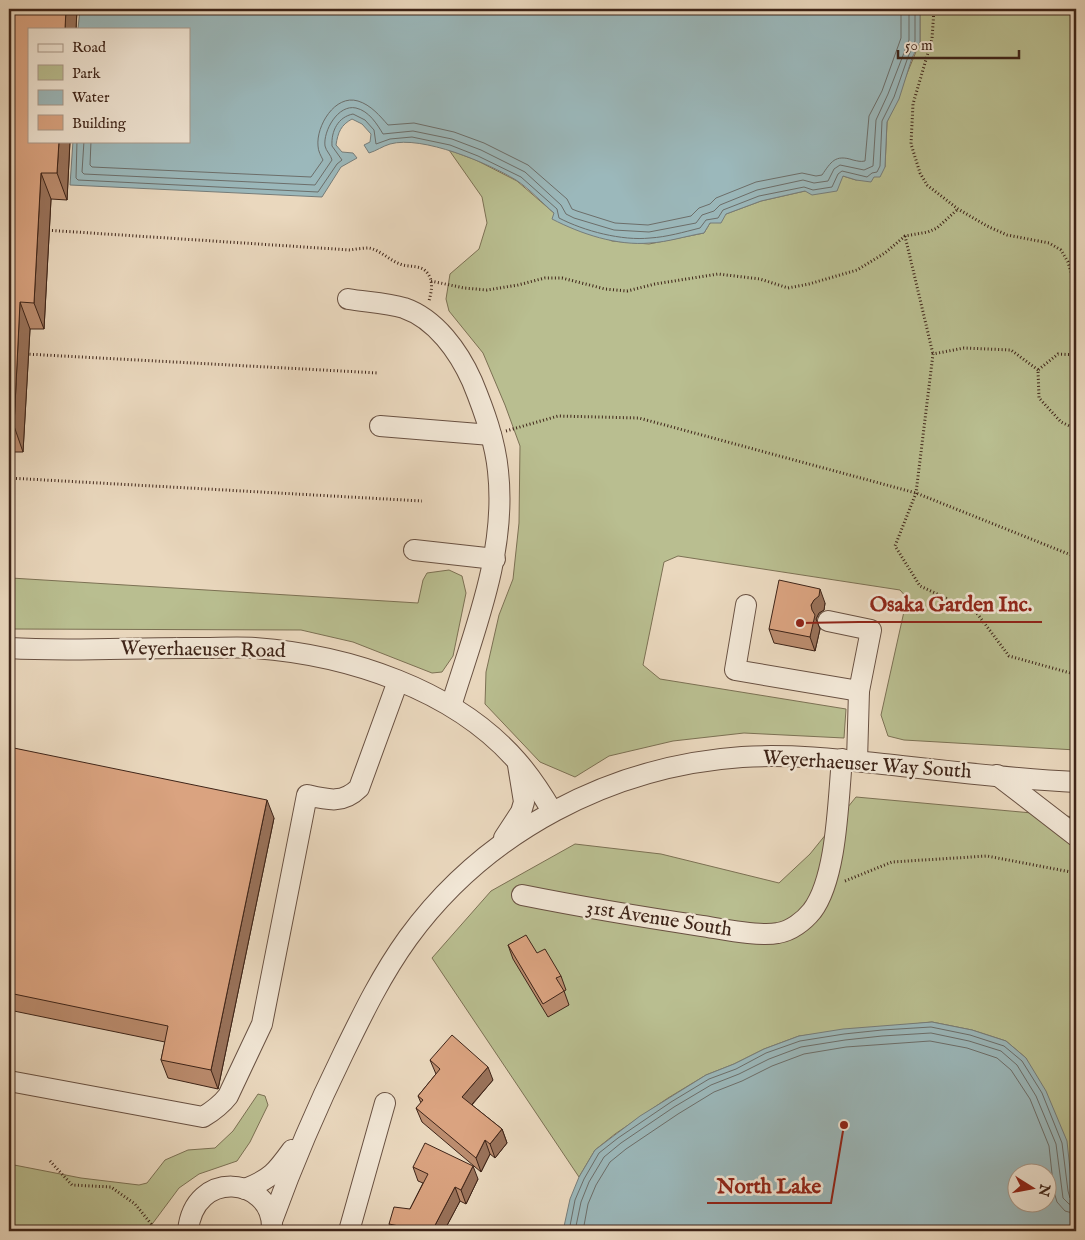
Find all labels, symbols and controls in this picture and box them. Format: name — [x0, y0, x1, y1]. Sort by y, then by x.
legend — [28, 28, 190, 142]
scale bar — [898, 28, 1019, 60]
text: 50 m — [905, 36, 933, 55]
text: Road — [72, 38, 107, 57]
text: Park — [72, 64, 102, 83]
text: Water — [72, 88, 110, 107]
text: Building — [72, 114, 127, 133]
callout: Osaka Garden Inc. — [859, 586, 1042, 622]
text: Osaka Garden Inc. — [870, 592, 1032, 619]
street label: Weyerhaeuser Road — [120, 636, 286, 664]
street label: Weyerhaeuser Way South — [762, 745, 973, 785]
street label: 31st Avenue South — [584, 895, 734, 943]
north arrow — [1008, 1162, 1058, 1212]
callout: North Lake — [707, 1167, 831, 1203]
text: North Lake — [716, 1174, 821, 1201]
text: N — [1034, 1182, 1054, 1198]

